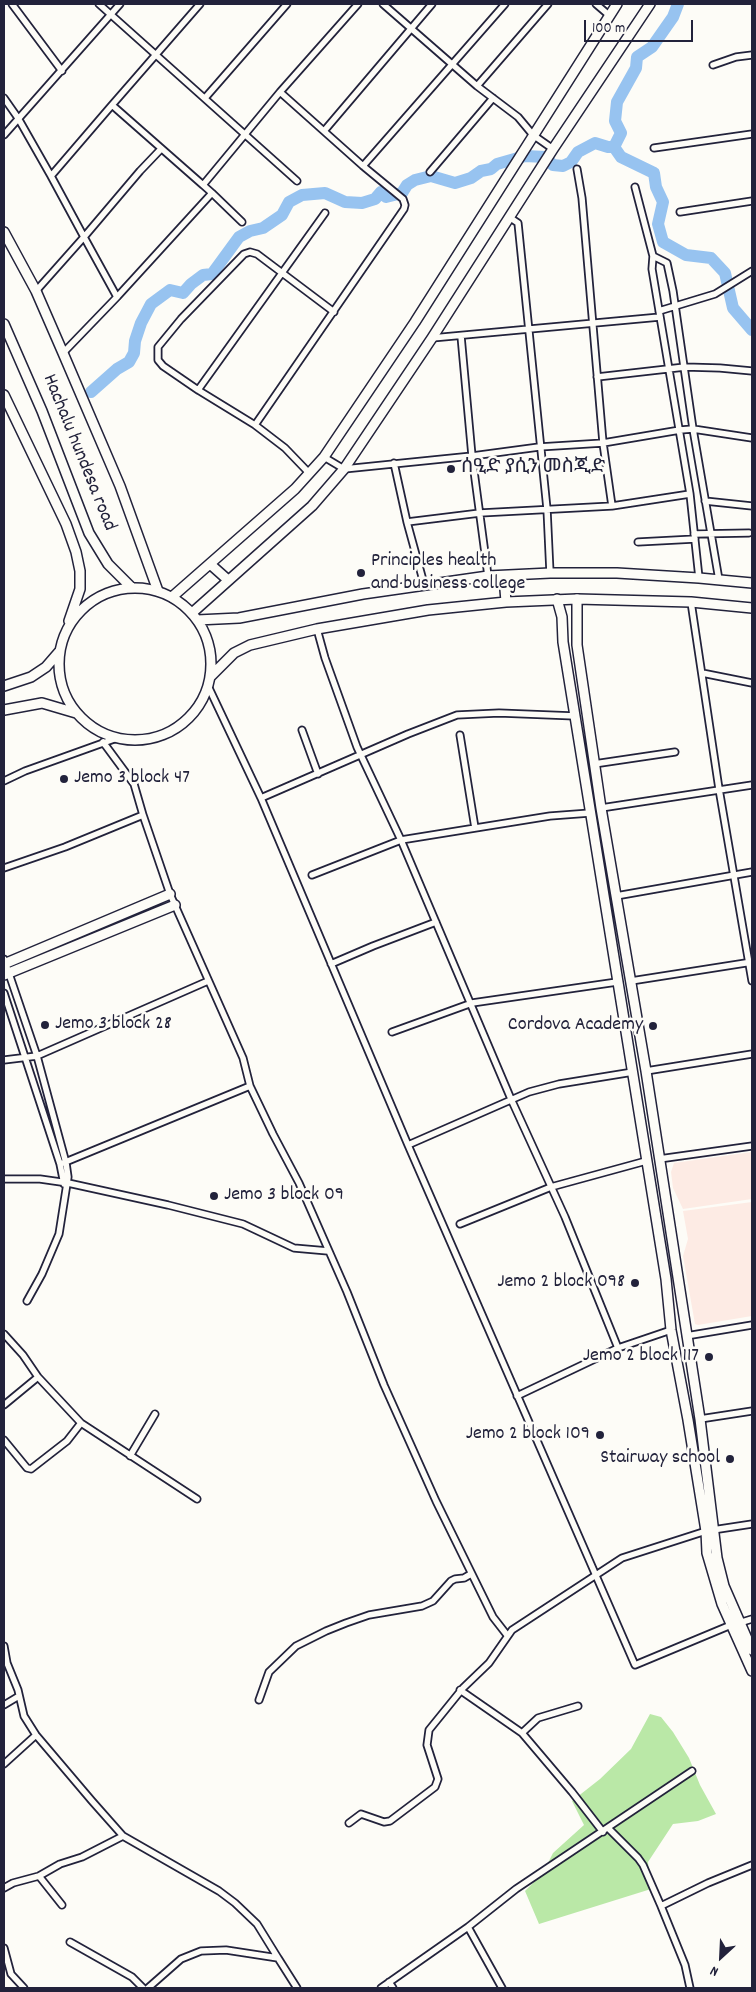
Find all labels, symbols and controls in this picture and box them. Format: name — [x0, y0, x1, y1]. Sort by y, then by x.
scale bar — [586, 10, 695, 42]
text: 100 m — [592, 18, 625, 40]
street label: Hachalu hundesa road — [36, 371, 120, 535]
place label: ሰዒድ ያሲን መስጂድ — [461, 457, 605, 481]
marker: ሰዒድ ያሲን መስጂድ — [445, 463, 457, 475]
place label: Principles health and business college — [371, 550, 525, 597]
marker: Principles health and business college — [355, 567, 367, 579]
place label: Jemo 3 block 47 — [74, 767, 190, 791]
marker: Jemo 3 block 47 — [58, 773, 70, 785]
place label: Jemo 3 block 28 — [55, 1013, 172, 1037]
place label: Cordova Academy — [508, 1014, 643, 1038]
marker: Jemo 3 block 28 — [39, 1019, 51, 1031]
marker: Cordova Academy — [647, 1020, 659, 1032]
place label: Jemo 3 block 09 — [224, 1184, 344, 1208]
marker: Jemo 3 block 09 — [208, 1190, 220, 1202]
place label: Jemo 2 block 098 — [497, 1271, 625, 1295]
marker: Jemo 2 block 098 — [629, 1277, 641, 1289]
place label: Jemo 2 block 117 — [583, 1345, 699, 1369]
marker: Jemo 2 block 117 — [703, 1351, 715, 1363]
place label: Jemo 2 block 109 — [466, 1423, 590, 1447]
marker: Jemo 2 block 109 — [594, 1429, 606, 1441]
place label: Stairway school — [600, 1447, 720, 1471]
marker: Stairway school — [724, 1453, 736, 1465]
north arrow — [696, 1932, 746, 1982]
text: N — [707, 1960, 722, 1981]

